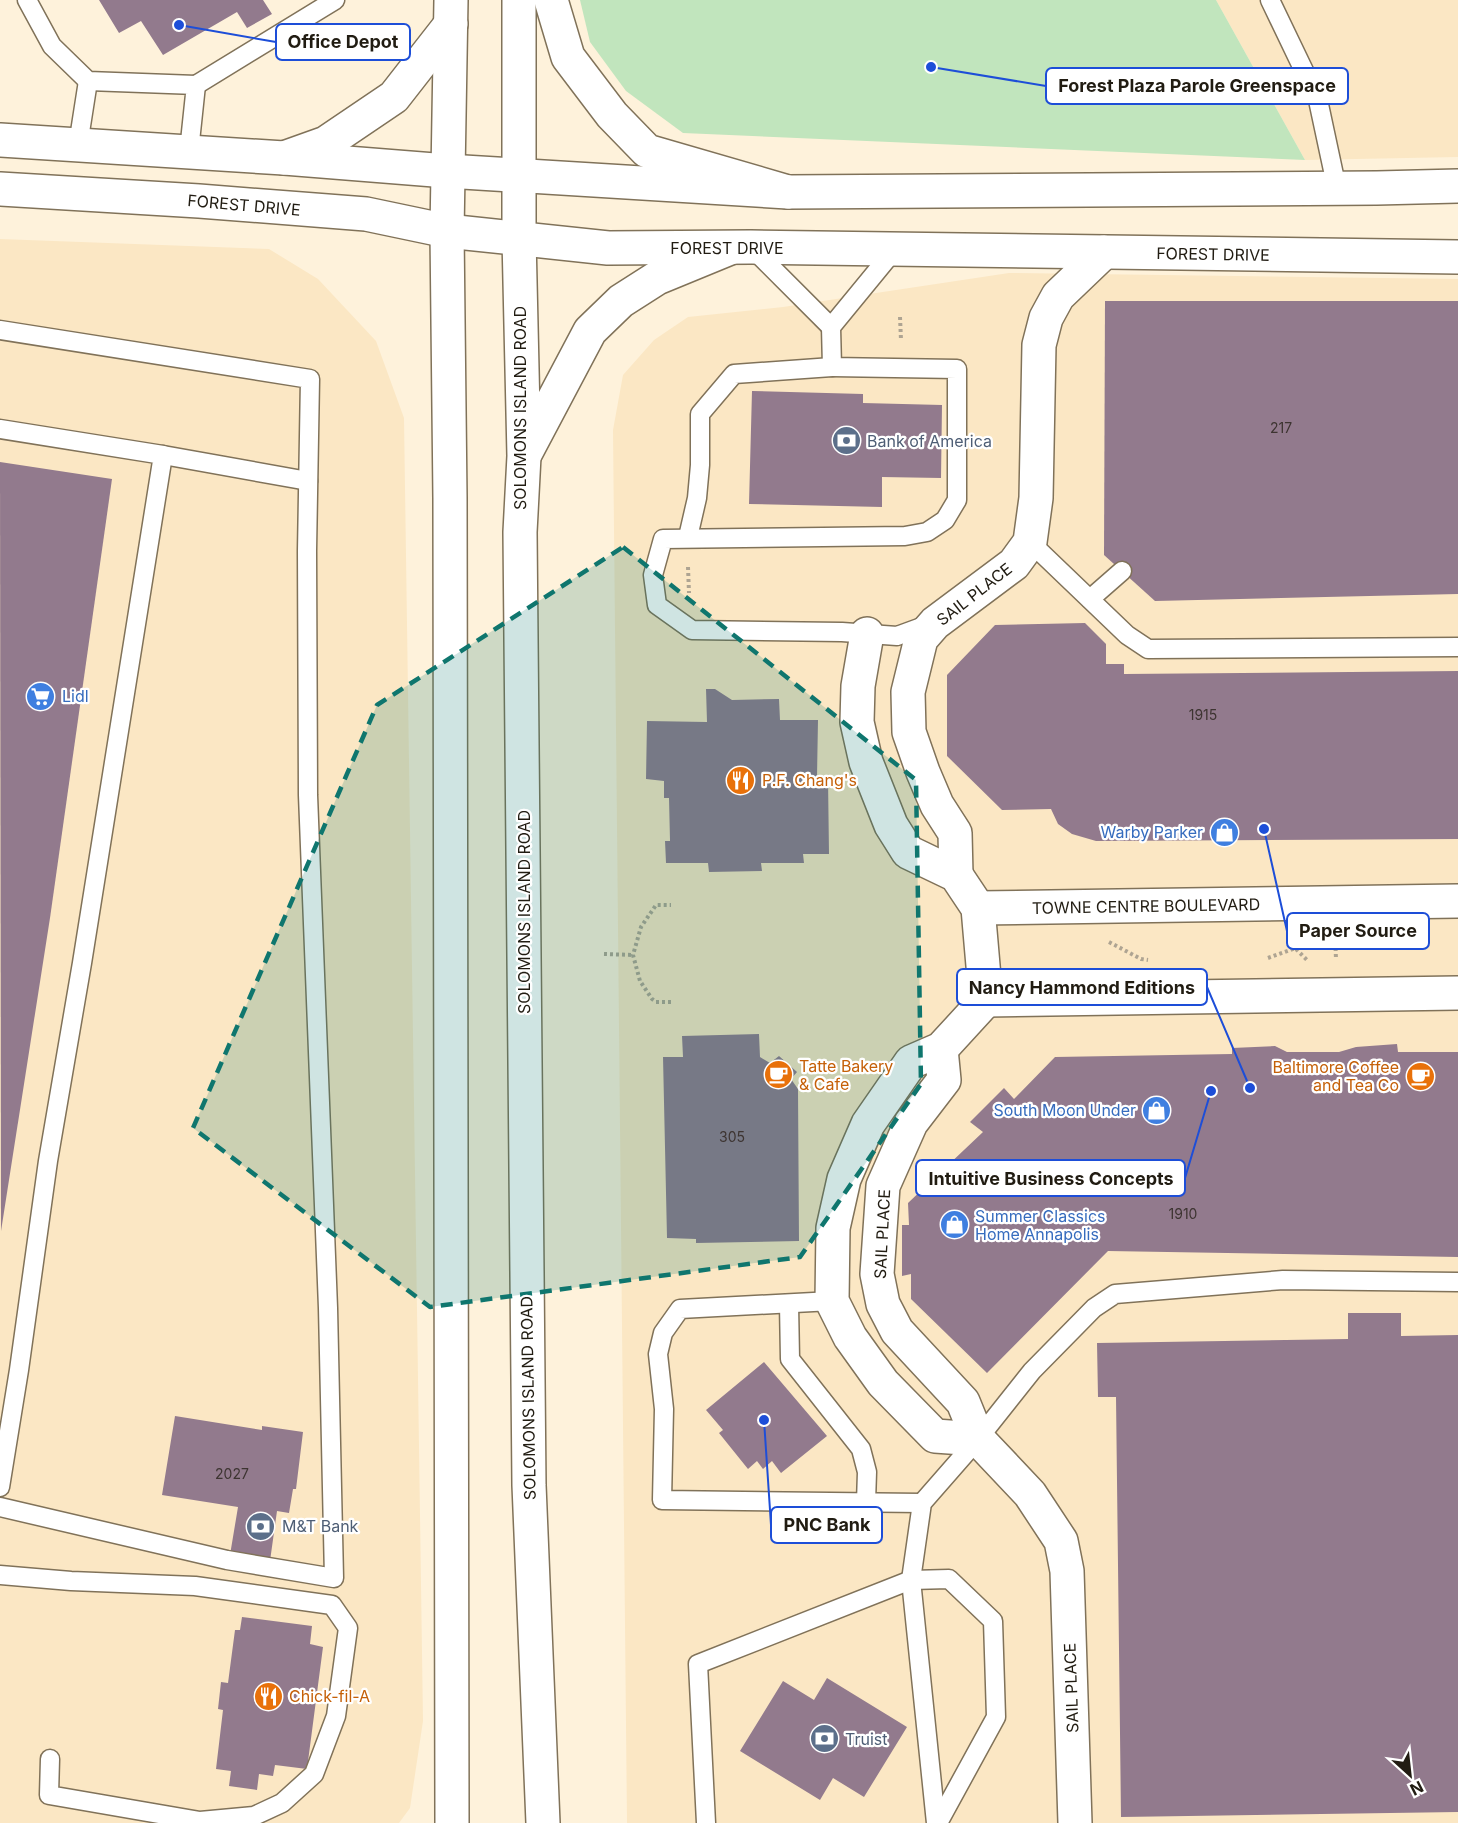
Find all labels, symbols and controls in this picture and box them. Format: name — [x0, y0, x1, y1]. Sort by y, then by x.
callout: Office Depot — [276, 24, 410, 60]
text: Office Depot — [288, 31, 399, 52]
callout: Forest Plaza Parole Greenspace — [1046, 68, 1348, 104]
text: Forest Plaza Parole Greenspace — [1058, 75, 1336, 96]
street label: FOREST DRIVE — [187, 190, 301, 220]
street label: FOREST DRIVE — [670, 238, 784, 258]
street label: FOREST DRIVE — [1156, 243, 1270, 265]
street label: SOLOMONS ISLAND ROAD — [510, 306, 530, 510]
house number: 217 — [1270, 419, 1292, 436]
bank icon: Bank of America — [830, 425, 862, 457]
place label: Bank of America — [867, 431, 992, 451]
street label: SAIL PLACE — [932, 558, 1016, 630]
supermarket icon: Lidl — [25, 680, 57, 712]
place label: Lidl — [62, 686, 89, 706]
house number: 1915 — [1189, 706, 1217, 723]
restaurant icon: P.F. Chang's — [725, 764, 757, 796]
place label: P.F. Chang's — [762, 770, 857, 790]
street label: SOLOMONS ISLAND ROAD — [514, 810, 534, 1014]
shop icon: Warby Parker — [1208, 816, 1240, 848]
place label: Warby Parker — [1101, 822, 1203, 842]
street label: TOWNE CENTRE BOULEVARD — [1032, 894, 1260, 918]
callout: Paper Source — [1287, 913, 1429, 949]
text: Paper Source — [1299, 920, 1417, 941]
callout: Nancy Hammond Editions — [957, 969, 1207, 1005]
text: Nancy Hammond Editions — [969, 977, 1195, 998]
place label: Tatte Bakery & Cafe — [799, 1056, 893, 1094]
place label: Baltimore Coffee and Tea Co — [1272, 1057, 1399, 1095]
cafe icon: Tatte Bakery & Cafe — [762, 1059, 794, 1091]
cafe icon: Baltimore Coffee and Tea Co — [1404, 1060, 1436, 1092]
shop icon: South Moon Under — [1141, 1094, 1173, 1126]
place label: South Moon Under — [993, 1100, 1136, 1120]
house number: 305 — [719, 1128, 745, 1145]
callout: Intuitive Business Concepts — [916, 1160, 1185, 1196]
text: Intuitive Business Concepts — [928, 1168, 1174, 1189]
street label: SAIL PLACE — [870, 1188, 894, 1280]
house number: 1910 — [1169, 1205, 1197, 1222]
place label: Summer Classics Home Annapolis — [975, 1206, 1106, 1244]
shop icon: Summer Classics Home Annapolis — [938, 1209, 970, 1241]
street label: SOLOMONS ISLAND ROAD — [516, 1296, 540, 1500]
house number: 2027 — [215, 1465, 249, 1482]
callout: PNC Bank — [771, 1507, 882, 1543]
bank icon: M&T Bank — [245, 1510, 277, 1542]
text: PNC Bank — [784, 1514, 871, 1535]
place label: M&T Bank — [282, 1516, 359, 1536]
street label: SAIL PLACE — [1059, 1643, 1083, 1733]
restaurant icon: Chick-fil-A — [252, 1680, 284, 1712]
place label: Chick-fil-A — [289, 1686, 370, 1706]
bank icon: Truist — [808, 1723, 840, 1755]
place label: Truist — [845, 1729, 887, 1749]
north arrow — [1380, 1745, 1440, 1805]
text: N — [1407, 1777, 1427, 1800]

